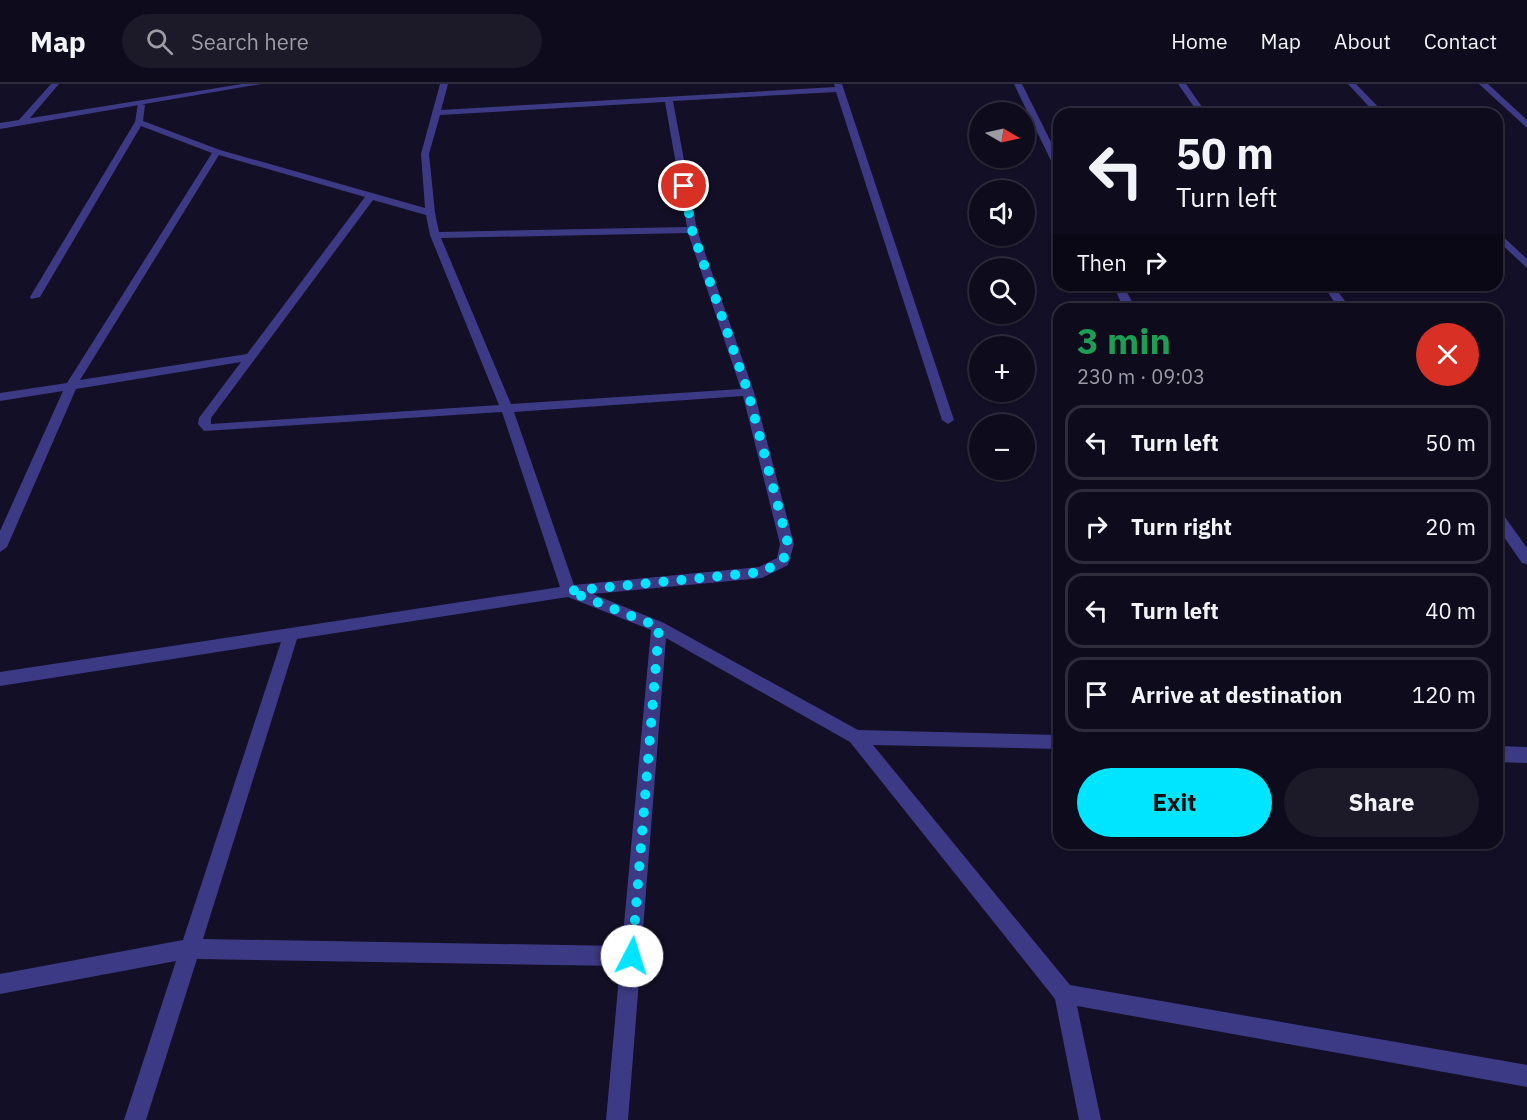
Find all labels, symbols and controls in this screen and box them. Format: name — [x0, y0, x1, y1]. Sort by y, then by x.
search box — [122, 14, 542, 68]
text: Map — [30, 23, 86, 60]
icon: search — [143, 25, 176, 58]
text: Search here — [191, 27, 309, 56]
text: Home — [1171, 27, 1228, 55]
text: Map — [1261, 27, 1301, 55]
text: About — [1334, 27, 1391, 55]
text: Contact — [1424, 27, 1497, 55]
north arrow — [969, 102, 1035, 168]
map controls — [969, 102, 1035, 480]
text: 50 m — [1176, 126, 1274, 181]
icon: left — [1077, 132, 1155, 210]
pin — [658, 160, 709, 211]
icon: arrive — [667, 169, 700, 202]
text: Turn left — [1176, 179, 1277, 214]
button: sound — [969, 180, 1035, 246]
icon: right — [1139, 246, 1172, 279]
text: Then — [1077, 248, 1127, 277]
button: search — [969, 258, 1035, 324]
text: 3 min — [1077, 317, 1171, 364]
button: close — [1416, 323, 1479, 386]
button: + — [969, 336, 1035, 402]
text: 230 m · 09:03 — [1077, 363, 1205, 390]
button: − — [969, 414, 1035, 480]
icon: left — [1080, 426, 1113, 459]
text: Turn left — [1131, 428, 1219, 457]
text: 50 m — [1425, 428, 1476, 457]
icon: right — [1080, 510, 1113, 543]
text: Turn right — [1131, 512, 1232, 541]
text: 20 m — [1425, 512, 1476, 541]
icon: left — [1080, 594, 1113, 627]
text: Turn left — [1131, 596, 1219, 625]
text: 40 m — [1425, 596, 1476, 625]
icon: arrive — [1080, 678, 1113, 711]
text: Arrive at destination — [1131, 680, 1342, 709]
text: 120 m — [1412, 680, 1476, 709]
button: Exit — [1077, 768, 1272, 837]
button: Share — [1284, 768, 1479, 837]
position arrow — [600, 924, 664, 988]

